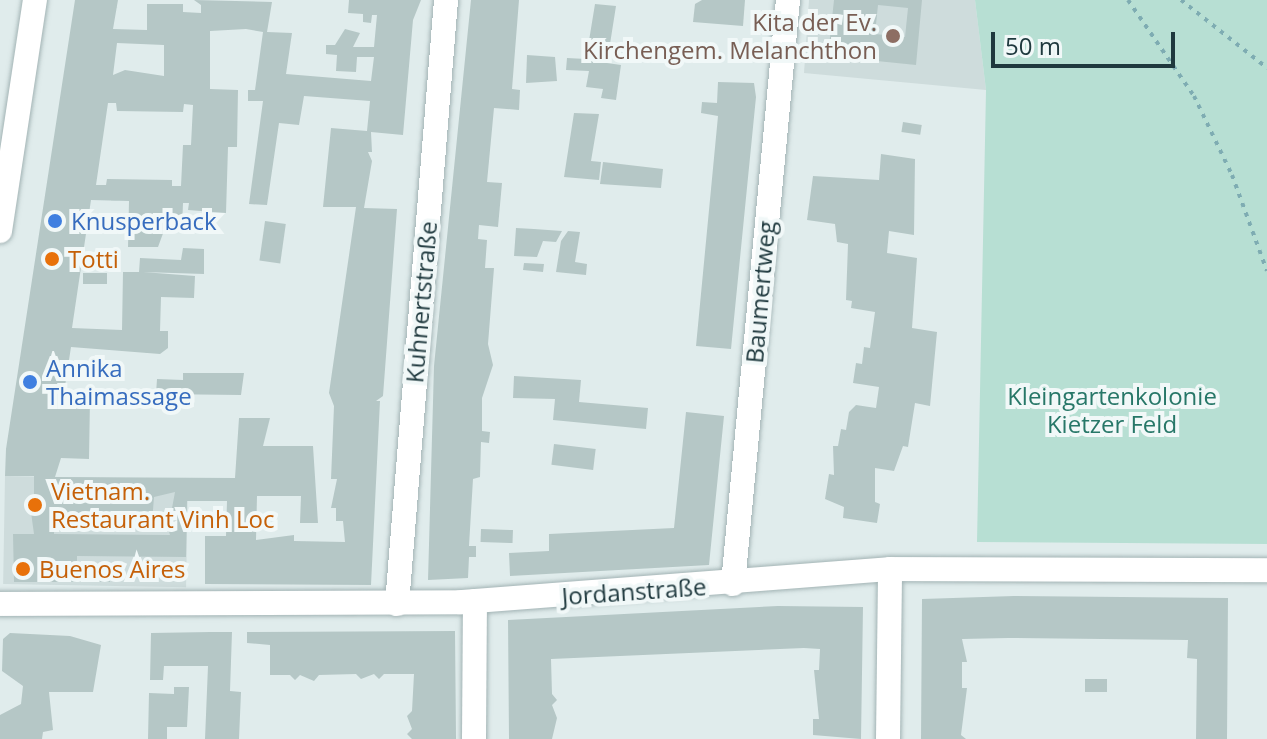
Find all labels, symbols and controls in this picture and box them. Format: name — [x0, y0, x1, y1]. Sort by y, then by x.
place label: Kita der Ev. Kirchengem. Melanchthon — [583, 8, 877, 64]
scale bar — [995, 16, 1179, 66]
marker: Kita der Ev. Kirchengem. Melanchthon — [884, 27, 902, 45]
text: 50 m — [1005, 29, 1061, 62]
place label: Knusperback — [71, 207, 217, 235]
marker: Knusperback — [46, 212, 64, 230]
street label: Kuhnertstraße — [400, 220, 442, 384]
street label: Baumertweg — [739, 220, 781, 364]
place label: Totti — [68, 245, 119, 273]
marker: Totti — [43, 250, 61, 268]
place label: Annika Thaimassage — [46, 354, 192, 410]
marker: Annika Thaimassage — [21, 373, 39, 391]
park label: Kleingartenkolonie Kietzer Feld — [1007, 382, 1217, 438]
place label: Vietnam. Restaurant Vinh Loc — [51, 477, 274, 533]
marker: Vietnam. Restaurant Vinh Loc — [26, 496, 44, 514]
place label: Buenos Aires — [39, 555, 185, 583]
marker: Buenos Aires — [14, 560, 32, 578]
street label: Jordanstraße — [561, 572, 707, 610]

